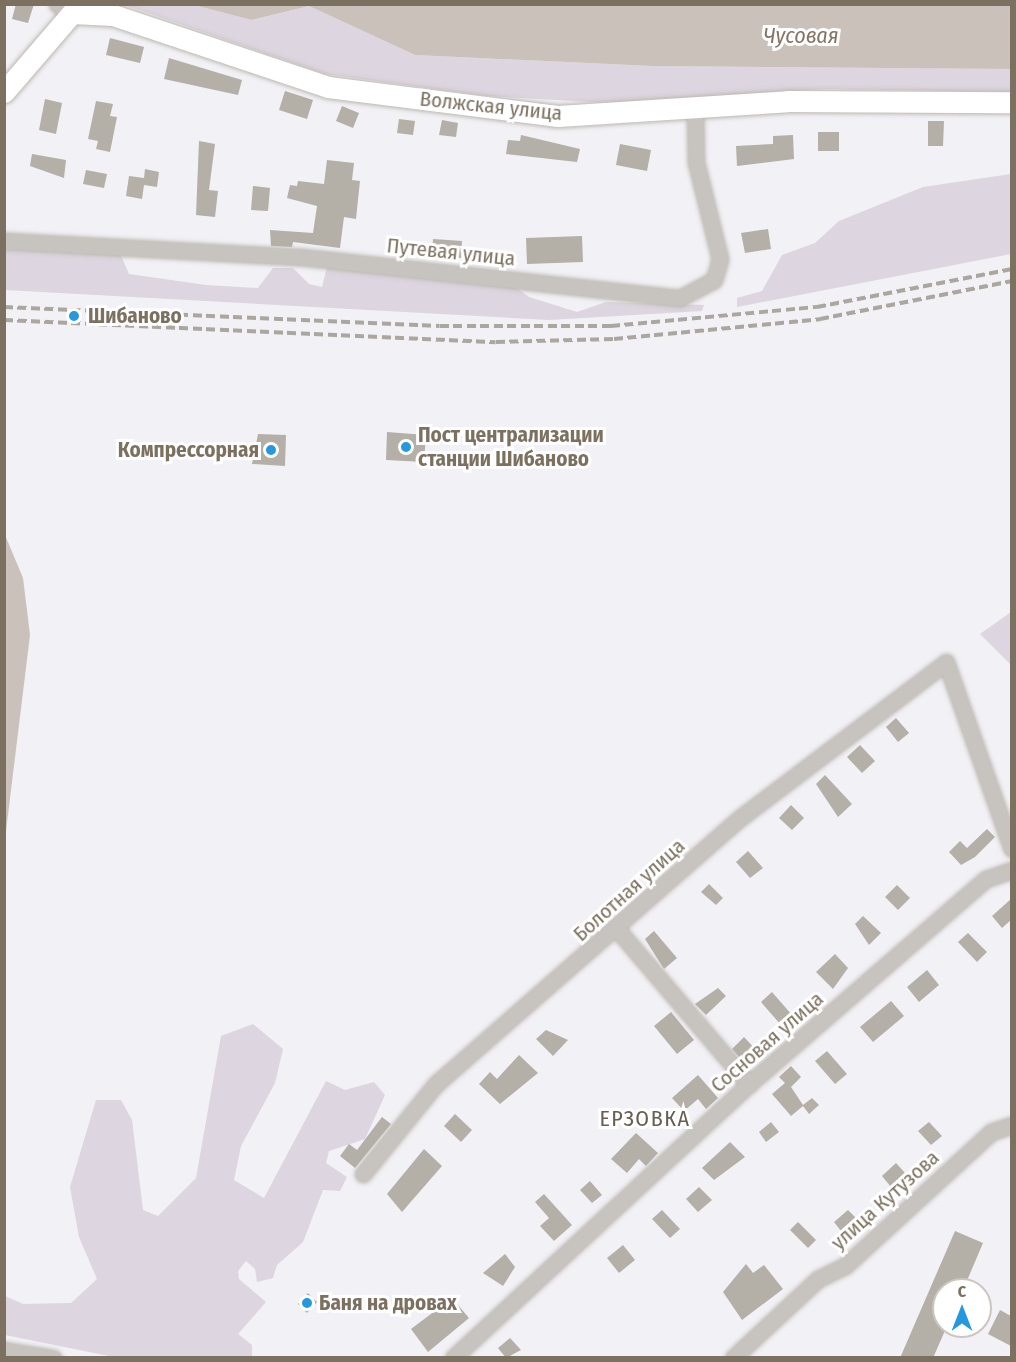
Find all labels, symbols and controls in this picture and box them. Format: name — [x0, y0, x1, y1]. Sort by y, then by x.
water label: Чусовая — [763, 23, 839, 49]
street label: Волжская улица — [419, 86, 563, 126]
street label: Путевая улица — [386, 233, 516, 271]
place label: Шибаново — [88, 303, 182, 329]
marker: Шибаново — [65, 307, 83, 325]
place label: Пост централизации станции Шибаново — [418, 422, 604, 472]
place label: Компрессорная — [118, 437, 259, 463]
marker: Пост централизации станции Шибаново — [399, 440, 413, 454]
marker: Компрессорная — [264, 443, 278, 457]
street label: Болотная улица — [568, 833, 690, 947]
street label: Сосновая улица — [705, 986, 829, 1098]
district label: ЕРЗОВКА — [599, 1106, 691, 1132]
street label: улица Кутузова — [826, 1145, 944, 1255]
north arrow — [932, 1278, 992, 1338]
text: С — [958, 1282, 966, 1301]
place label: Баня на дровах — [319, 1290, 457, 1316]
marker: Баня на дровах — [300, 1296, 314, 1310]

